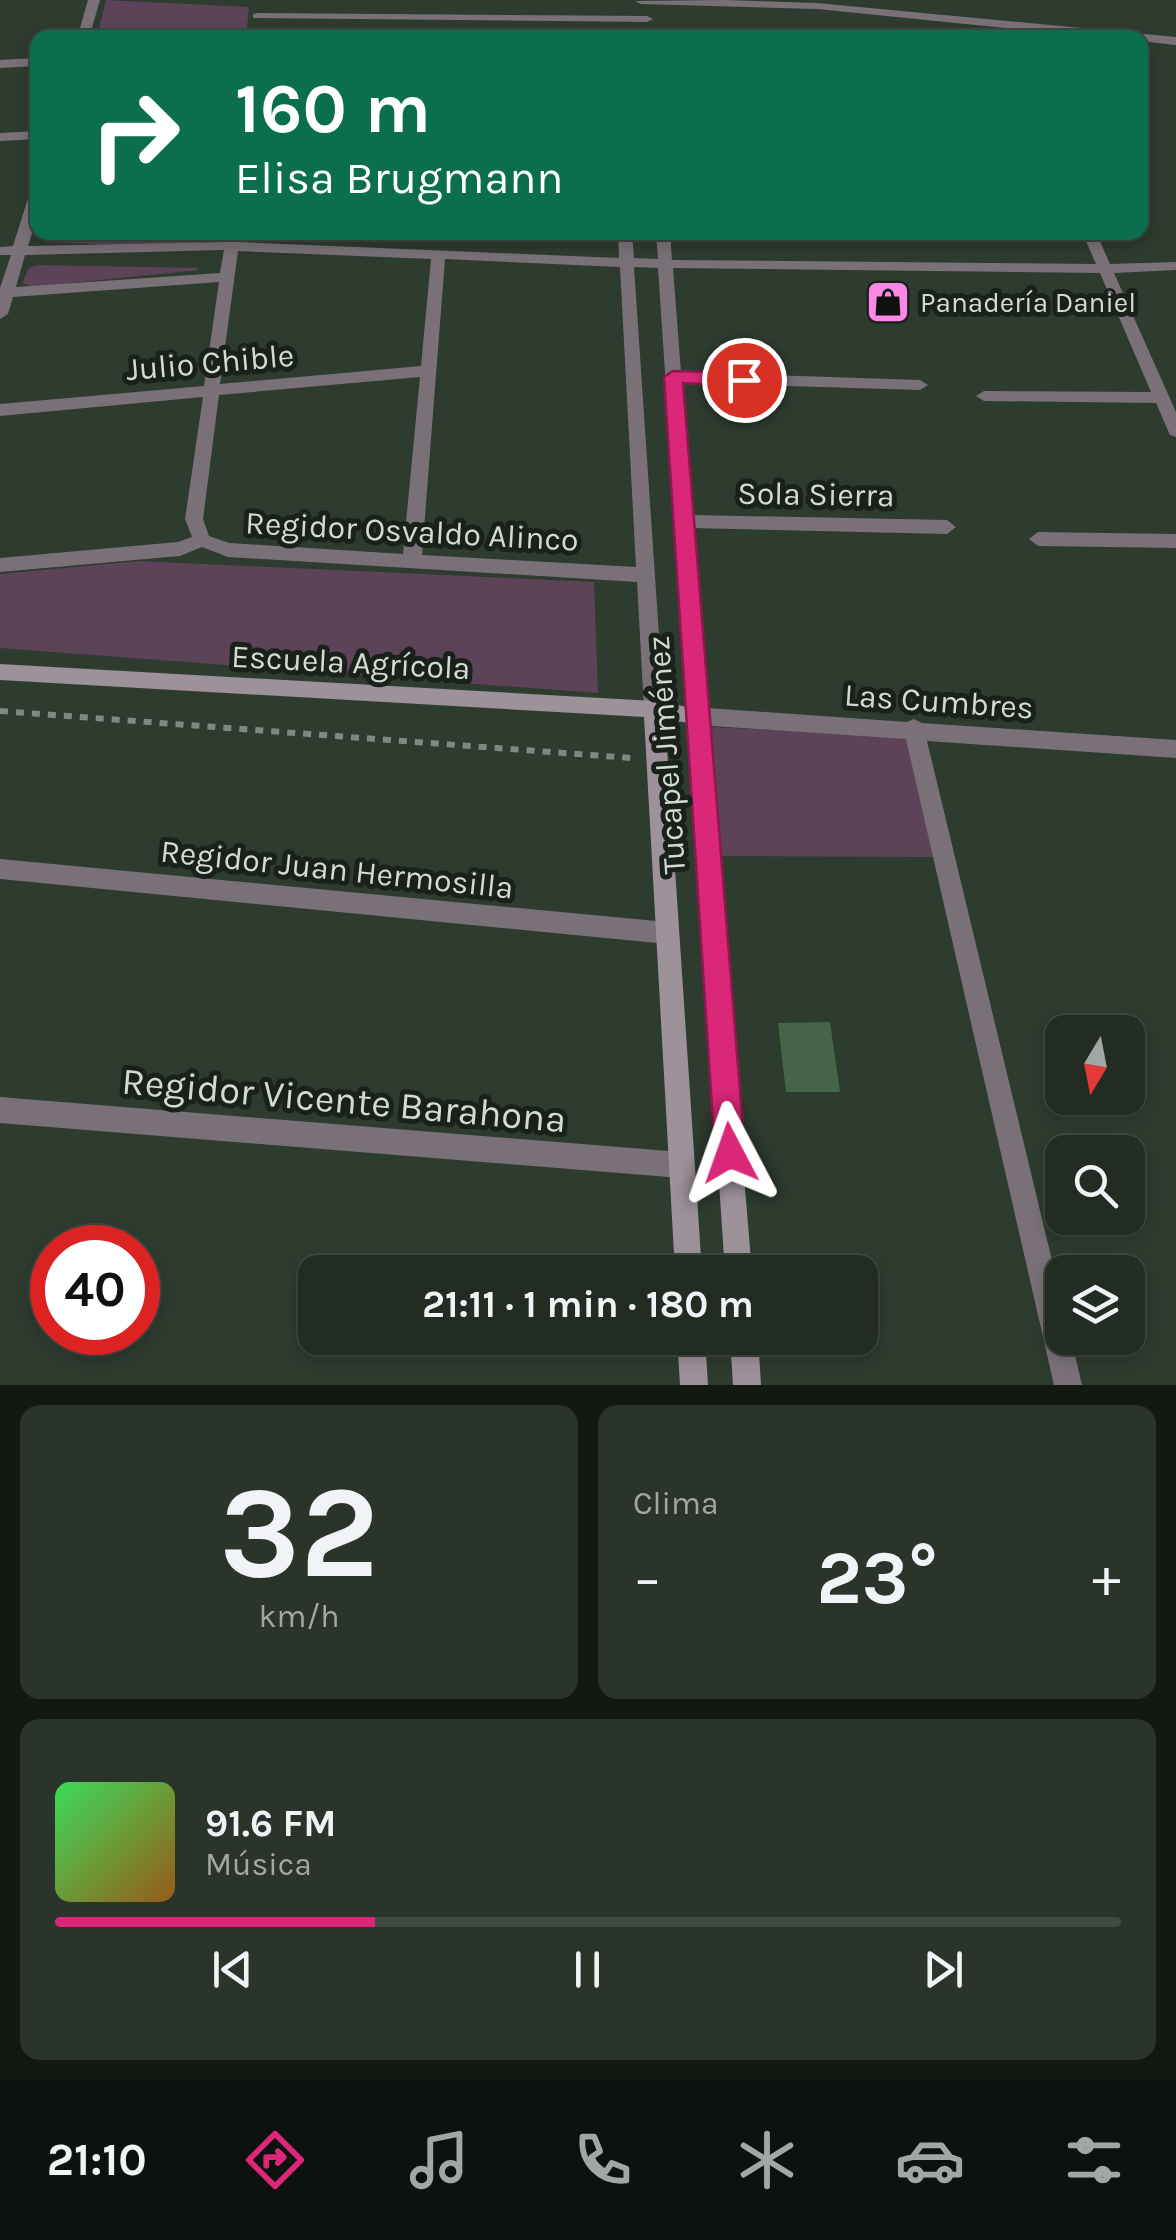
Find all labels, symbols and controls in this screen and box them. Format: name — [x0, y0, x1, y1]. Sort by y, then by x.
text: 160 m — [235, 68, 431, 150]
icon: right — [70, 70, 200, 200]
text: Elisa Brugmann — [235, 152, 563, 204]
shop icon: Panadería Daniel — [865, 279, 911, 325]
place label: Panadería Daniel — [920, 286, 1136, 319]
street label: Julio Chible — [124, 337, 296, 388]
pin — [702, 338, 787, 423]
icon: arrive — [717, 353, 772, 408]
street label: Sola Sierra — [737, 475, 895, 514]
street label: Regidor Osvaldo Alinco — [244, 504, 580, 559]
street label: Tucapel Jiménez — [640, 635, 693, 875]
street label: Escuela Agrícola — [230, 638, 471, 687]
street label: Las Cumbres — [843, 676, 1035, 727]
street label: Regidor Juan Hermosilla — [159, 833, 515, 906]
north arrow — [1045, 1015, 1145, 1115]
map controls — [1045, 1015, 1145, 1355]
street label: Regidor Vicente Barahona — [120, 1059, 568, 1142]
position arrow — [678, 1101, 782, 1205]
button: search — [1045, 1135, 1145, 1235]
speed limit sign: 40 — [30, 1225, 160, 1355]
button: layers — [1045, 1255, 1145, 1355]
text: 21:11 · 1 min · 180 m — [422, 1282, 754, 1327]
text: 32 — [219, 1457, 379, 1609]
text: Clima — [633, 1485, 719, 1522]
text: 23° — [816, 1534, 938, 1622]
text: − — [633, 1546, 662, 1610]
text: + — [1092, 1546, 1121, 1610]
text: km/h — [258, 1598, 340, 1635]
text: 91.6 FM — [205, 1801, 337, 1846]
text: Música — [205, 1846, 312, 1883]
icon: previous — [205, 1942, 260, 1997]
icon: pause — [560, 1942, 615, 1997]
icon: next — [916, 1942, 971, 1997]
icon: directions — [240, 2125, 310, 2195]
icon: music — [404, 2125, 474, 2195]
icon: phone — [568, 2125, 638, 2195]
icon: climate — [732, 2125, 802, 2195]
icon: car — [895, 2125, 965, 2195]
icon: filters — [1059, 2125, 1129, 2195]
text: 21:10 — [47, 2134, 147, 2186]

